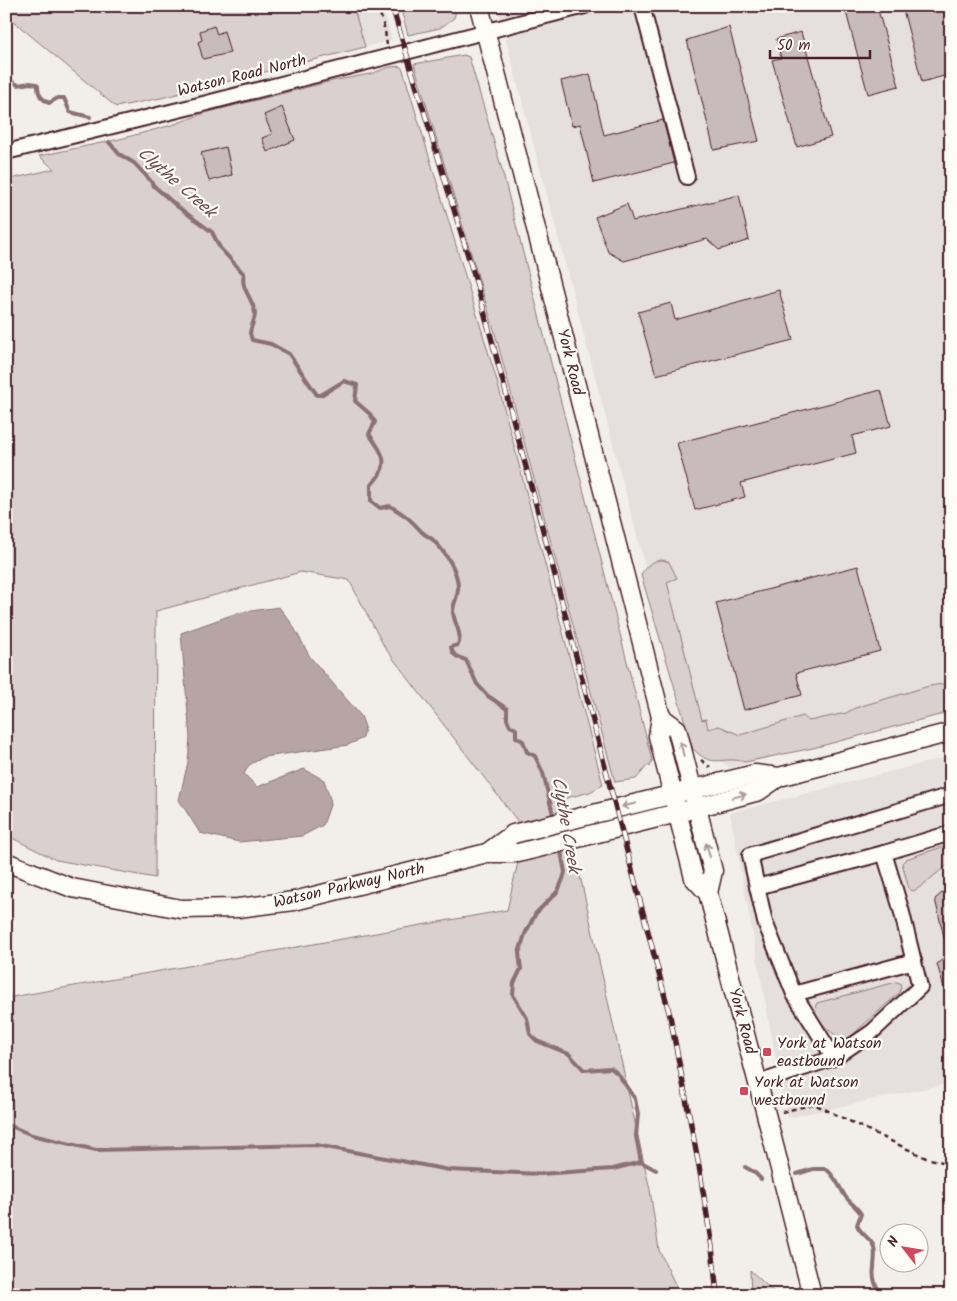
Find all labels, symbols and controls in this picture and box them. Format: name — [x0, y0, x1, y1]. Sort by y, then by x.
scale bar — [770, 28, 870, 60]
text: 50 m — [777, 34, 811, 58]
street label: Watson Road North — [175, 48, 309, 104]
water label: Clythe Creek — [130, 140, 224, 227]
street label: York Road — [550, 326, 591, 399]
one-way arrow — [677, 742, 686, 758]
water label: Clythe Creek — [542, 775, 588, 878]
one-way arrow — [731, 791, 747, 800]
one-way arrow — [622, 800, 638, 810]
one-way arrow — [703, 843, 712, 859]
street label: Watson Parkway North — [271, 856, 427, 916]
street label: York Road — [721, 985, 763, 1058]
place label: York at Watson eastbound — [777, 1031, 882, 1074]
marker: York at Watson eastbound — [761, 1046, 773, 1058]
place label: York at Watson westbound — [754, 1070, 859, 1113]
marker: York at Watson westbound — [738, 1085, 750, 1097]
north arrow — [880, 1224, 930, 1274]
text: N — [882, 1232, 906, 1251]

